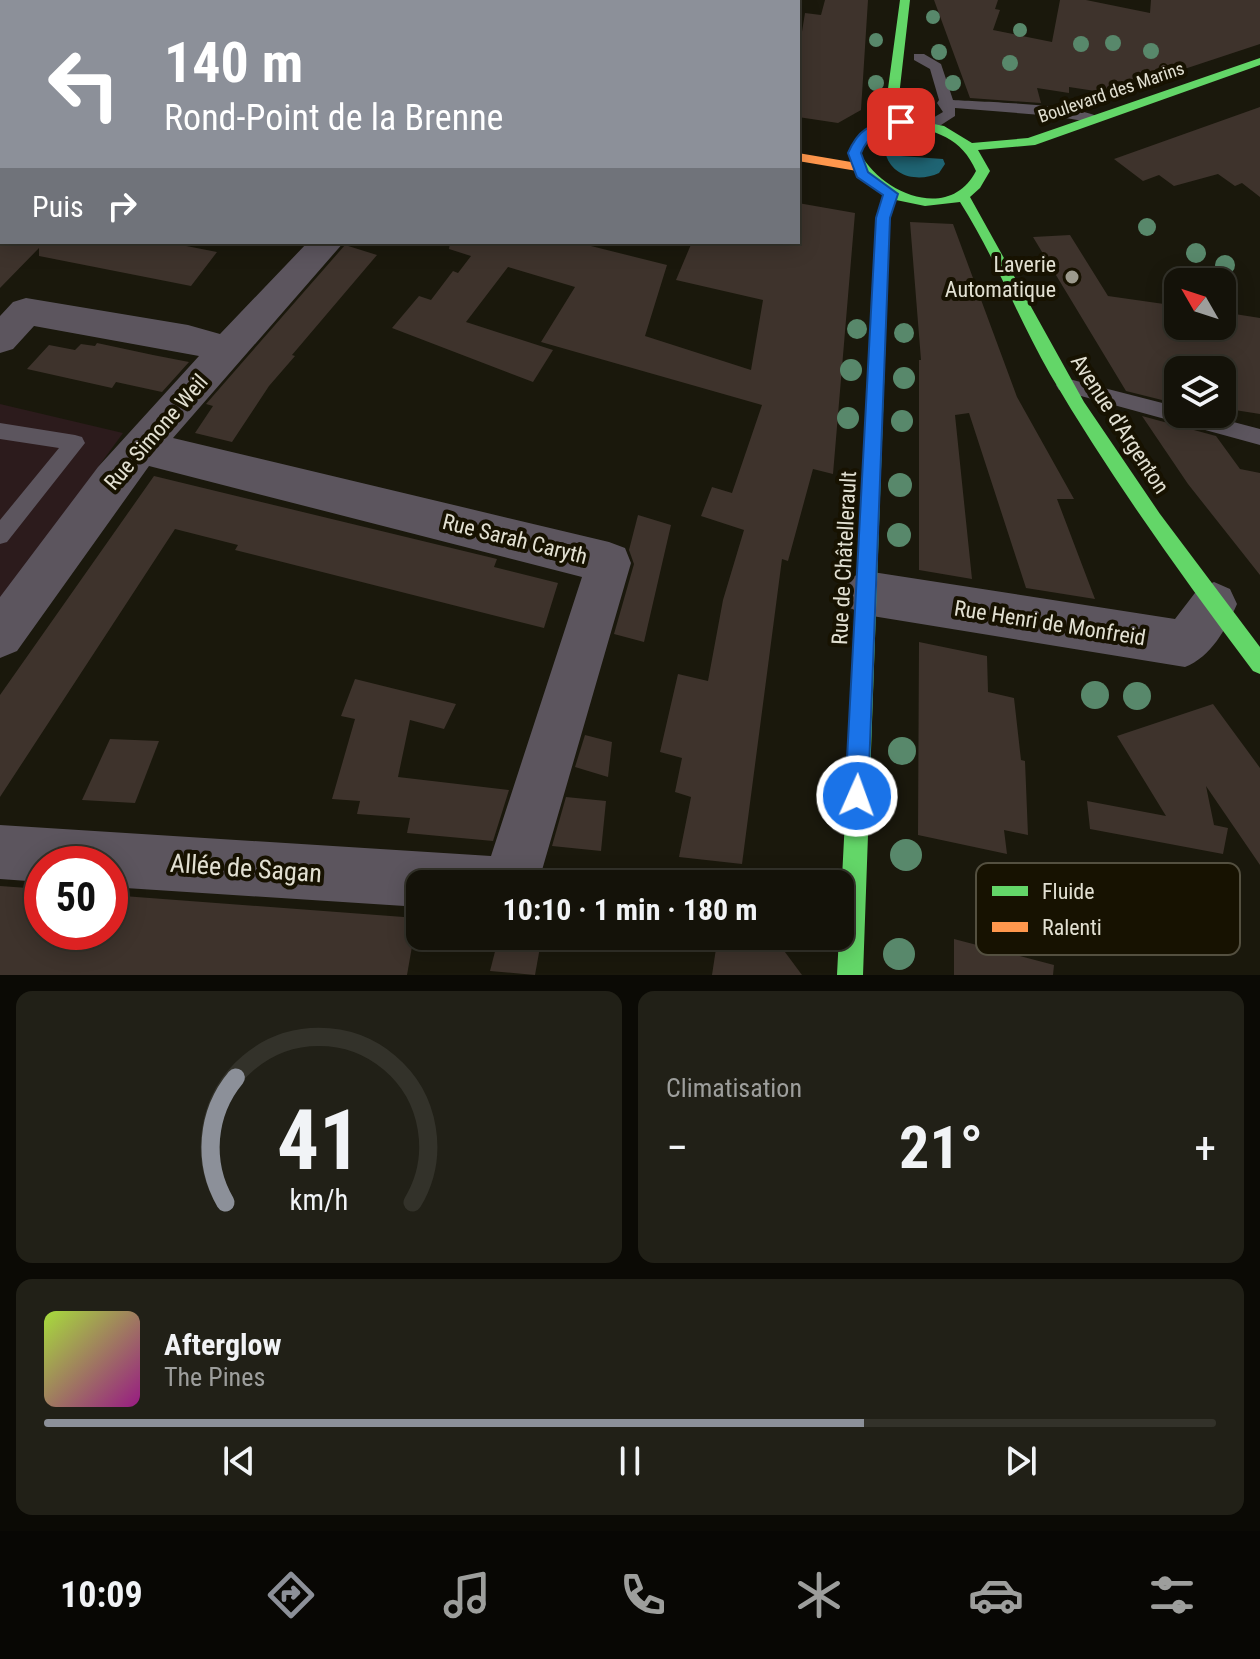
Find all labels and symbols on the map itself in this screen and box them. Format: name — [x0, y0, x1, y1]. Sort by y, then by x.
street label: Boulevard des Marins — [1035, 57, 1187, 127]
pin — [867, 88, 935, 156]
place label: Laverie Automatique — [945, 252, 1056, 302]
marker: Laverie Automatique — [1063, 268, 1081, 286]
north arrow — [1164, 268, 1236, 340]
street label: Avenue d'Argenton — [1066, 350, 1174, 498]
street label: Rue Simone Weil — [99, 369, 213, 495]
street label: Rue de Châtellerault — [827, 471, 861, 645]
street label: Rue Sarah Caryth — [440, 509, 590, 569]
street label: Rue Henri de Monfreid — [953, 596, 1147, 650]
position arrow — [815, 754, 899, 838]
speed limit sign: 50 — [24, 846, 128, 950]
street label: Allée de Sagan — [169, 848, 323, 888]
legend — [976, 863, 1240, 955]
text: Fluide — [1042, 879, 1095, 904]
text: Ralenti — [1042, 915, 1102, 940]

